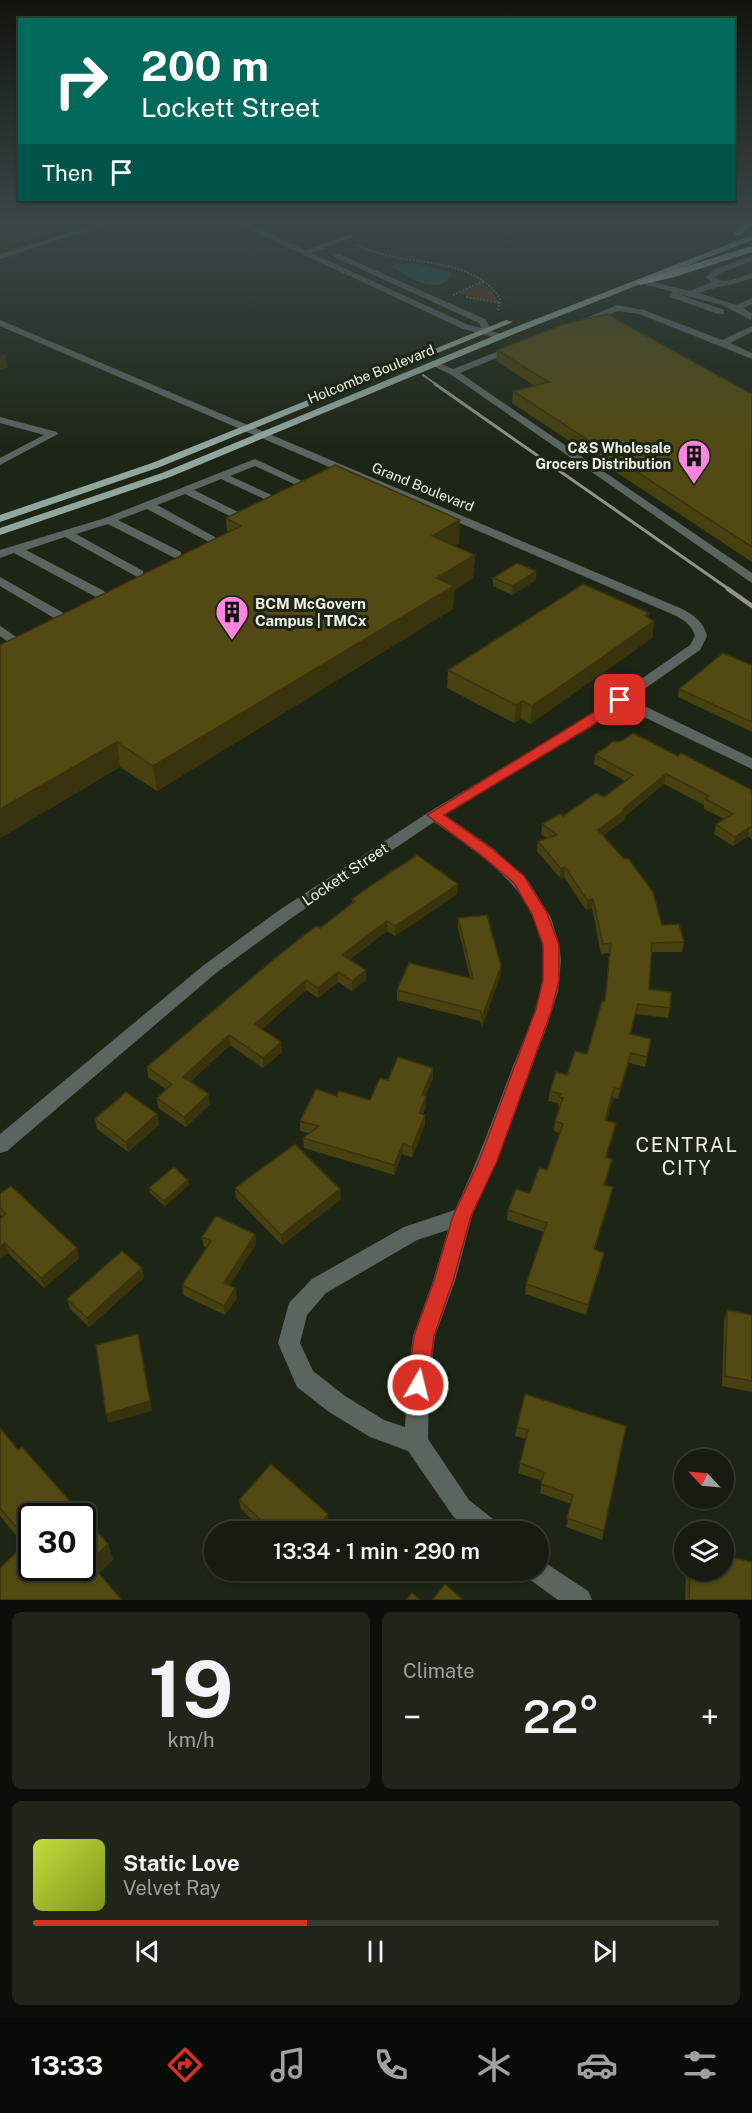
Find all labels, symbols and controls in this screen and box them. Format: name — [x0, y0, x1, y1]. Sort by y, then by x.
text: 200 m — [141, 41, 269, 90]
icon: right — [42, 42, 120, 120]
text: Lockett Street — [141, 91, 320, 123]
icon: arrive — [105, 156, 138, 189]
text: Then — [42, 160, 93, 186]
street label: Holcombe Boulevard — [305, 341, 437, 407]
building icon: C&S Wholesale Grocers Distribution — [676, 438, 712, 485]
place label: C&S Wholesale Grocers Distribution — [535, 440, 671, 472]
street label: Grand Boulevard — [370, 459, 476, 515]
building icon: BCM McGovern Campus | TMCx — [214, 594, 250, 641]
place label: BCM McGovern Campus | TMCx — [255, 595, 367, 629]
pin — [594, 674, 645, 725]
icon: arrive — [603, 683, 636, 716]
street label: Lockett Street — [299, 839, 391, 909]
district label: CENTRAL CITY — [635, 1133, 739, 1180]
position arrow — [386, 1353, 450, 1417]
north arrow — [674, 1449, 734, 1509]
map controls — [674, 1449, 734, 1581]
speed limit sign: 30 — [18, 1503, 96, 1581]
button: layers — [674, 1521, 734, 1581]
text: 13:34 · 1 min · 290 m — [273, 1538, 480, 1564]
text: 19 — [149, 1643, 233, 1735]
text: Climate — [403, 1659, 475, 1683]
text: 22° — [523, 1690, 599, 1743]
text: − — [403, 1698, 421, 1736]
text: + — [701, 1698, 719, 1736]
text: km/h — [167, 1728, 215, 1752]
text: Static Love — [123, 1850, 240, 1876]
text: Velvet Ray — [123, 1876, 221, 1900]
icon: previous — [131, 1935, 164, 1968]
icon: pause — [359, 1935, 392, 1968]
icon: next — [588, 1935, 621, 1968]
icon: directions — [164, 2044, 206, 2086]
icon: music — [267, 2044, 309, 2086]
icon: phone — [370, 2044, 412, 2086]
icon: climate — [473, 2044, 515, 2086]
icon: car — [576, 2044, 618, 2086]
icon: filters — [679, 2044, 721, 2086]
text: 13:33 — [31, 2049, 103, 2081]

